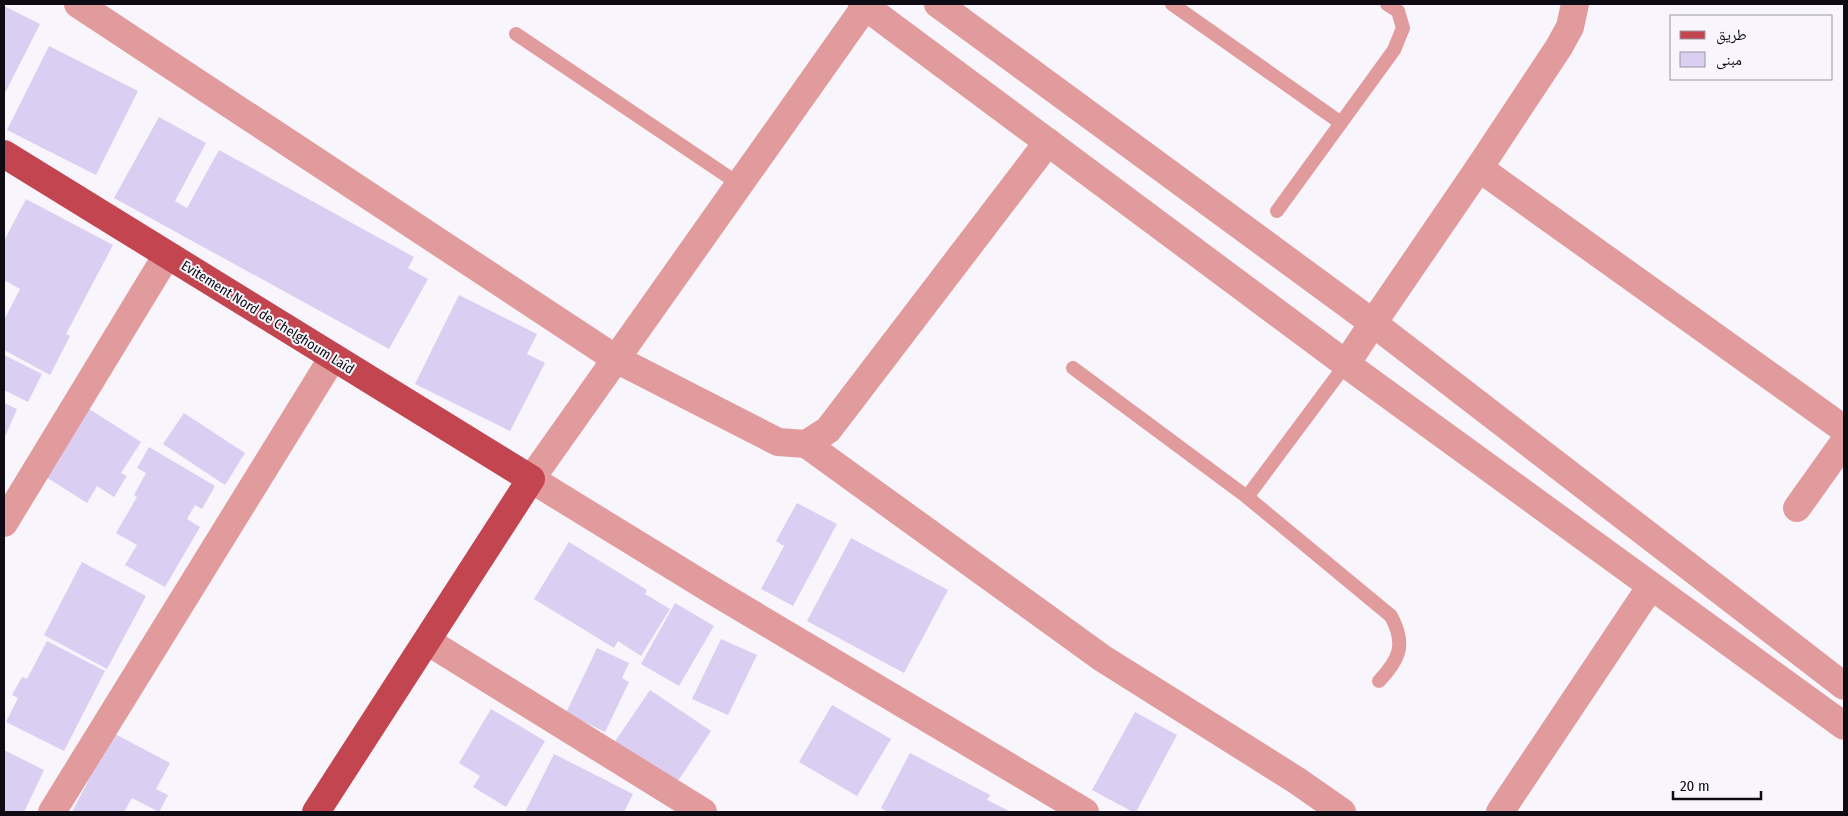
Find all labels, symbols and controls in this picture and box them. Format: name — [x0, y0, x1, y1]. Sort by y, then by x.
legend — [1670, 15, 1833, 80]
text: طريق — [1716, 26, 1747, 45]
text: مبنى — [1716, 51, 1742, 70]
street label: Evitement Nord de Chelghoum Laîd — [178, 257, 357, 378]
scale bar — [1673, 768, 1760, 800]
text: 20 m — [1680, 777, 1710, 795]

